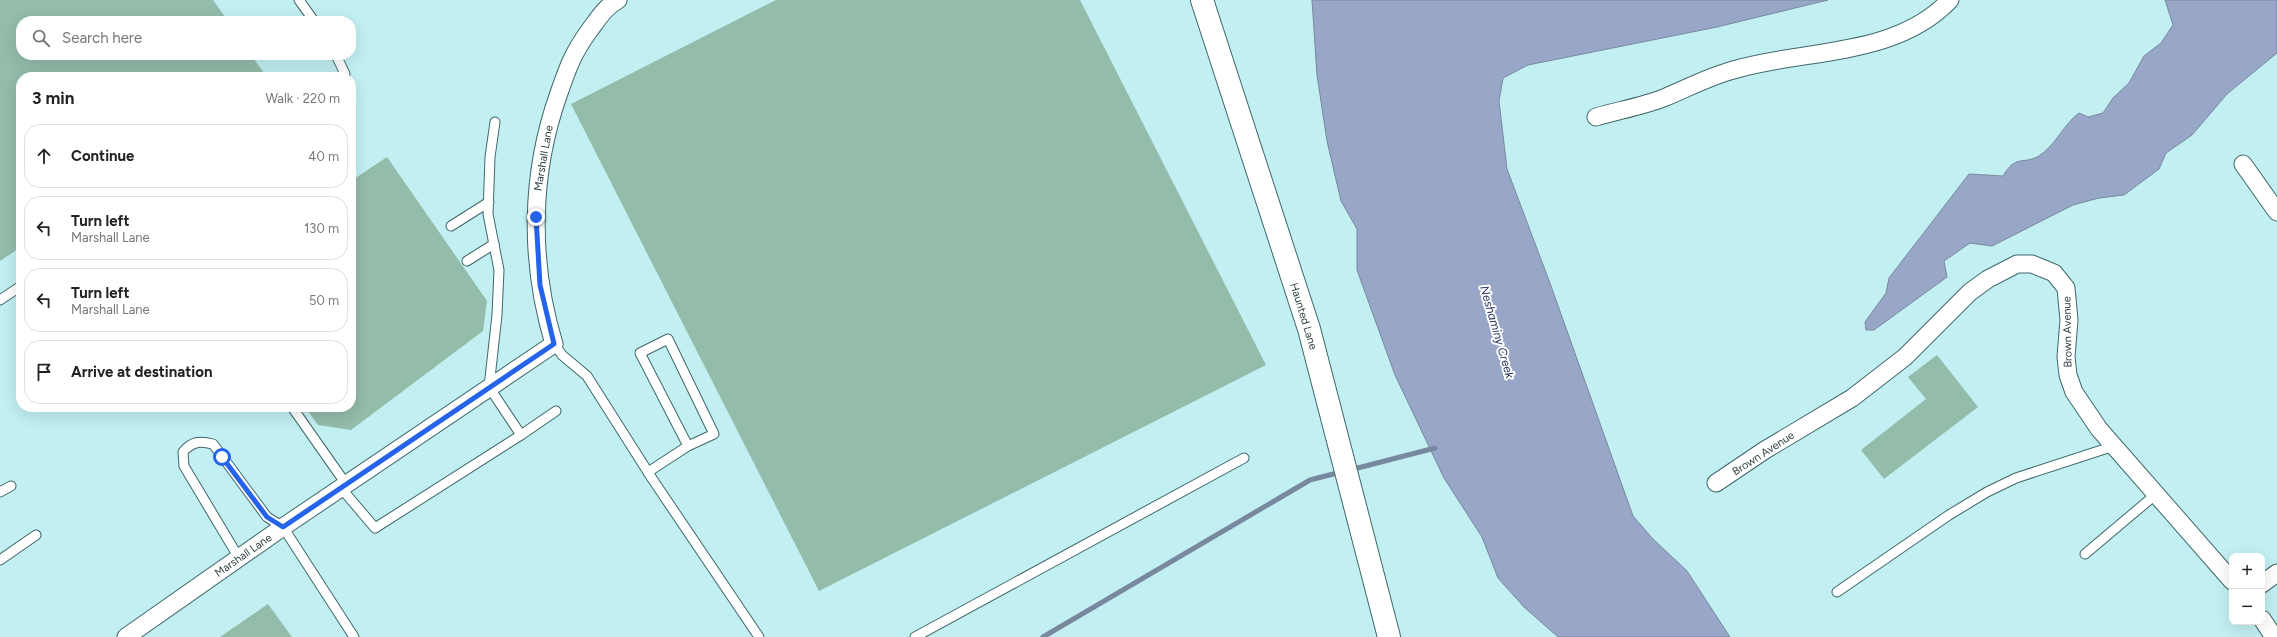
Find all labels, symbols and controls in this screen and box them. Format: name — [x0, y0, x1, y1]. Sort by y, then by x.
search box — [16, 16, 356, 60]
icon: search — [30, 27, 52, 49]
text: Search here — [62, 29, 142, 47]
text: 3 min — [32, 88, 74, 108]
text: Walk · 220 m — [265, 91, 340, 106]
street label: Marshall Lane — [531, 124, 556, 192]
icon: ahead — [33, 145, 55, 167]
text: Continue — [71, 147, 134, 165]
text: 40 m — [308, 149, 339, 164]
route end — [527, 208, 545, 226]
text: Turn left — [71, 212, 129, 230]
icon: left — [33, 217, 55, 239]
text: 130 m — [304, 221, 339, 236]
text: Marshall Lane — [71, 230, 150, 245]
street label: Haunted Lane — [1287, 281, 1320, 351]
text: Turn left — [71, 284, 129, 302]
water label: Neshaminy Creek — [1477, 284, 1517, 381]
icon: left — [33, 289, 55, 311]
text: 50 m — [309, 293, 339, 308]
street label: Brown Avenue — [2060, 296, 2075, 368]
text: Marshall Lane — [71, 302, 150, 317]
icon: arrive — [33, 361, 55, 383]
text: Arrive at destination — [71, 363, 212, 381]
street label: Brown Avenue — [1730, 429, 1797, 478]
route start — [213, 448, 231, 466]
street label: Marshall Lane — [212, 531, 274, 580]
map controls — [2229, 553, 2265, 625]
button: + — [2229, 553, 2265, 589]
button: − — [2229, 589, 2265, 625]

